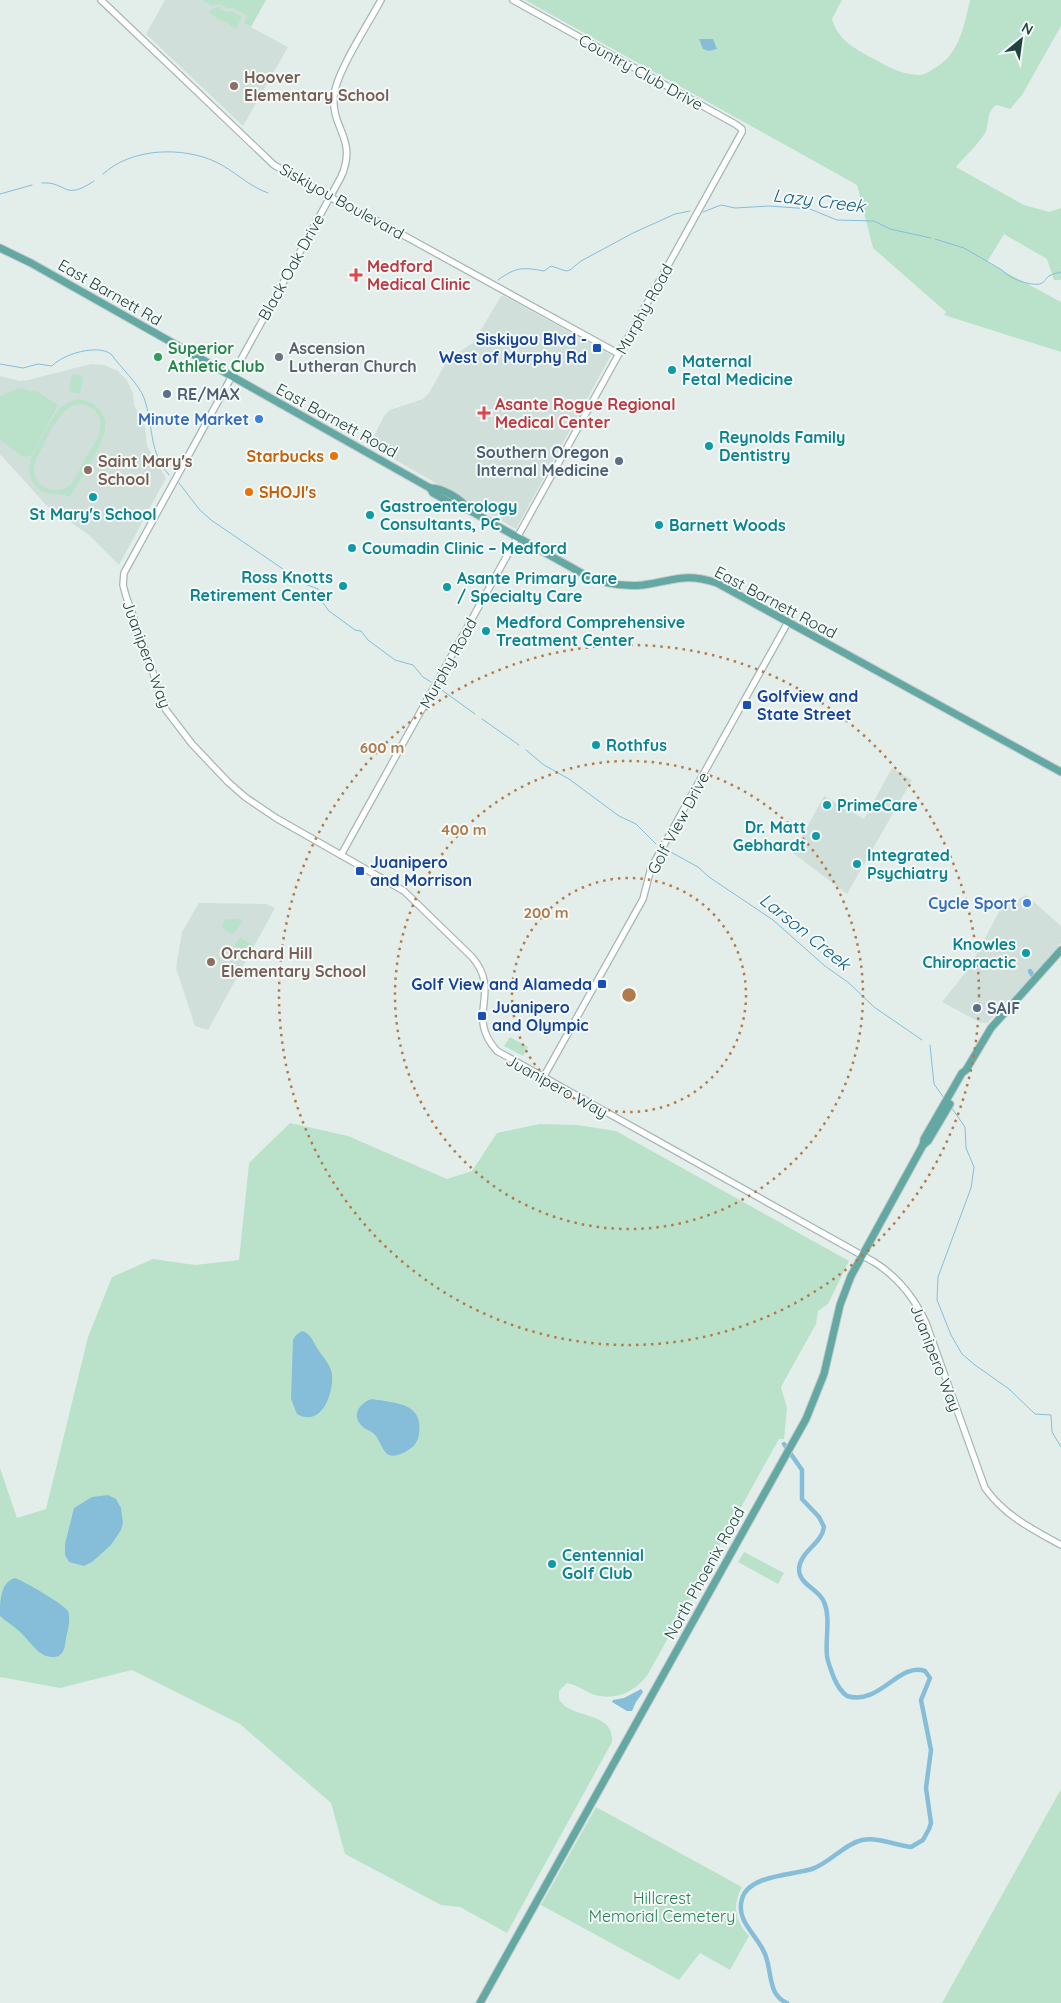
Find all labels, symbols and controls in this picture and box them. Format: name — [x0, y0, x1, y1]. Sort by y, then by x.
north arrow — [996, 15, 1046, 65]
text: N — [1018, 18, 1036, 39]
street label: Country Club Drive — [575, 30, 707, 114]
place label: Hoover Elementary School — [244, 67, 389, 105]
marker: Hoover Elementary School — [228, 80, 240, 92]
street label: Siskiyou Boulevard — [276, 158, 408, 244]
water label: Lazy Creek — [772, 183, 868, 218]
street label: Black Oak Drive — [254, 210, 328, 324]
street label: East Barnett Rd — [55, 254, 165, 330]
place label: Medford Medical Clinic — [367, 256, 470, 294]
street label: Murphy Road — [611, 260, 677, 358]
marker: Medford Medical Clinic — [349, 268, 363, 282]
place label: Siskiyou Blvd - West of Murphy Rd — [439, 329, 587, 367]
place label: Superior Athletic Club — [168, 338, 265, 376]
place label: Ascension Lutheran Church — [289, 338, 417, 376]
marker: Siskiyou Blvd - West of Murphy Rd — [591, 342, 603, 354]
marker: Superior Athletic Club — [152, 351, 164, 363]
marker: Ascension Lutheran Church — [273, 351, 285, 363]
place label: Maternal Fetal Medicine — [682, 351, 793, 389]
marker: Maternal Fetal Medicine — [666, 364, 678, 376]
street label: East Barnett Road — [273, 378, 401, 462]
place label: RE/MAX — [177, 384, 240, 404]
marker: RE/MAX — [161, 388, 173, 400]
place label: Asante Rogue Regional Medical Center — [495, 394, 675, 432]
marker: Asante Rogue Regional Medical Center — [477, 406, 491, 420]
place label: Minute Market — [138, 409, 249, 429]
marker: Minute Market — [253, 413, 265, 425]
place label: Reynolds Family Dentistry — [719, 427, 845, 465]
marker: Reynolds Family Dentistry — [703, 440, 715, 452]
place label: Southern Oregon Internal Medicine — [476, 442, 609, 480]
place label: Starbucks — [246, 446, 324, 466]
marker: Starbucks — [328, 450, 340, 462]
place label: Saint Mary's School — [98, 451, 193, 489]
marker: Southern Oregon Internal Medicine — [613, 455, 625, 467]
marker: Saint Mary's School — [82, 464, 94, 476]
place label: SHOJI's — [259, 482, 317, 502]
marker: SHOJI's — [243, 486, 255, 498]
marker: St Mary's School — [87, 491, 99, 503]
place label: Gastroenterology Consultants, PC — [380, 496, 517, 534]
place label: St Mary's School — [29, 504, 157, 524]
marker: Gastroenterology Consultants, PC — [364, 509, 376, 521]
place label: Barnett Woods — [669, 515, 786, 535]
marker: Barnett Woods — [653, 519, 665, 531]
place label: Coumadin Clinic – Medford — [362, 538, 567, 558]
marker: Coumadin Clinic – Medford — [346, 542, 358, 554]
street label: East Barnett Road — [711, 561, 841, 643]
place label: Ross Knotts Retirement Center — [190, 567, 333, 605]
place label: Asante Primary Care / Specialty Care — [457, 568, 617, 606]
marker: Ross Knotts Retirement Center — [337, 580, 349, 592]
marker: Asante Primary Care / Specialty Care — [441, 581, 453, 593]
street label: Juanipero Way — [118, 597, 176, 711]
place label: Medford Comprehensive Treatment Center — [496, 612, 685, 650]
street label: Murphy Road — [415, 614, 481, 712]
marker: Medford Comprehensive Treatment Center — [480, 625, 492, 637]
place label: Golfview and State Street — [757, 686, 858, 724]
marker: Golfview and State Street — [741, 699, 753, 711]
place label: Rothfus — [606, 735, 667, 755]
text: 600 m — [360, 738, 404, 757]
marker: Rothfus — [590, 739, 602, 751]
street label: Golf View Drive — [643, 769, 713, 877]
place label: PrimeCare — [837, 795, 918, 815]
marker: PrimeCare — [821, 799, 833, 811]
place label: Dr. Matt Gebhardt — [733, 817, 806, 855]
text: 400 m — [441, 820, 487, 839]
marker: Dr. Matt Gebhardt — [810, 830, 822, 842]
place label: Integrated Psychiatry — [867, 845, 950, 883]
place label: Juanipero and Morrison — [370, 852, 472, 890]
marker: Integrated Psychiatry — [851, 858, 863, 870]
marker: Juanipero and Morrison — [354, 865, 366, 877]
water label: Larson Creek — [755, 888, 856, 976]
place label: Cycle Sport — [928, 893, 1017, 913]
marker: Cycle Sport — [1021, 897, 1033, 909]
text: 200 m — [524, 903, 569, 922]
place label: Knowles Chiropractic — [922, 934, 1016, 972]
place label: Orchard Hill Elementary School — [221, 943, 366, 981]
marker: Knowles Chiropractic — [1020, 947, 1032, 959]
marker: Orchard Hill Elementary School — [205, 956, 217, 968]
place label: Golf View and Alameda — [411, 974, 592, 994]
marker: Golf View and Alameda — [596, 978, 608, 990]
centre of rings — [620, 986, 638, 1004]
place label: Juanipero and Olympic — [492, 997, 589, 1035]
place label: SAIF — [987, 998, 1020, 1018]
marker: SAIF — [971, 1002, 983, 1014]
marker: Juanipero and Olympic — [476, 1010, 488, 1022]
street label: Juanipero Way — [503, 1050, 611, 1122]
street label: Juanipero Way — [906, 1302, 966, 1414]
street label: North Phoenix Road — [659, 1503, 749, 1643]
place label: Centennial Golf Club — [562, 1545, 644, 1583]
marker: Centennial Golf Club — [546, 1558, 558, 1570]
park label: Hillcrest Memorial Cemetery — [589, 1888, 735, 1926]

